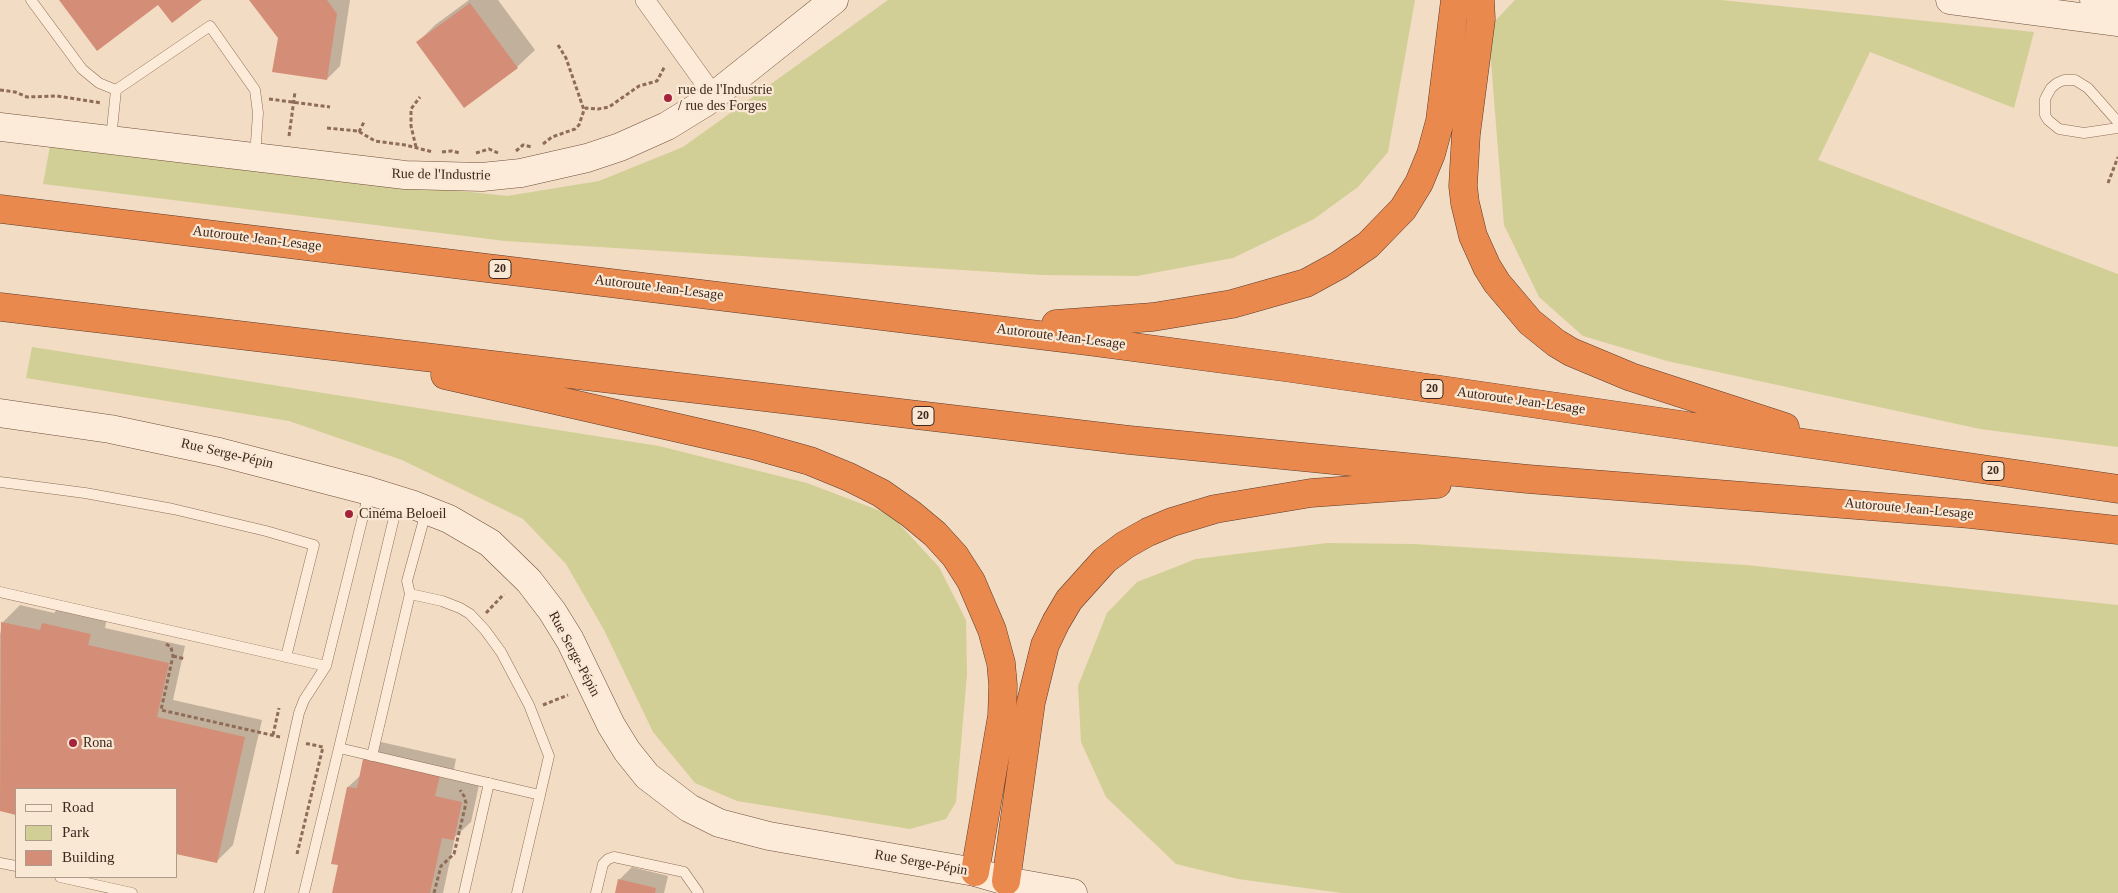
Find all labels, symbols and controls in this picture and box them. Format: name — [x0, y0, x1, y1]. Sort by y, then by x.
place label: rue de l'Industrie / rue des Forges — [678, 82, 772, 114]
marker: rue de l'Industrie / rue des Forges — [662, 92, 674, 104]
street label: Rue de l'Industrie — [391, 166, 491, 184]
street label: Autoroute Jean-Lesage — [192, 223, 322, 255]
road number: 20 — [489, 260, 511, 278]
street label: Autoroute Jean-Lesage — [594, 272, 724, 304]
street label: Autoroute Jean-Lesage — [996, 321, 1126, 353]
road number: 20 — [1421, 379, 1443, 398]
street label: Autoroute Jean-Lesage — [1456, 384, 1586, 418]
road number: 20 — [912, 406, 934, 426]
street label: Rue Serge-Pépin — [179, 435, 275, 473]
road number: 20 — [1982, 462, 2004, 481]
street label: Autoroute Jean-Lesage — [1844, 495, 1974, 523]
place label: Cinéma Beloeil — [359, 506, 446, 522]
marker: Cinéma Beloeil — [343, 508, 355, 520]
street label: Rue Serge-Pépin — [544, 608, 604, 700]
place label: Rona — [83, 735, 113, 751]
marker: Rona — [67, 737, 79, 749]
legend — [15, 788, 178, 878]
text: Road — [62, 799, 94, 815]
text: Park — [62, 824, 90, 840]
street label: Rue Serge-Pépin — [873, 847, 969, 879]
text: Building — [62, 849, 115, 865]

